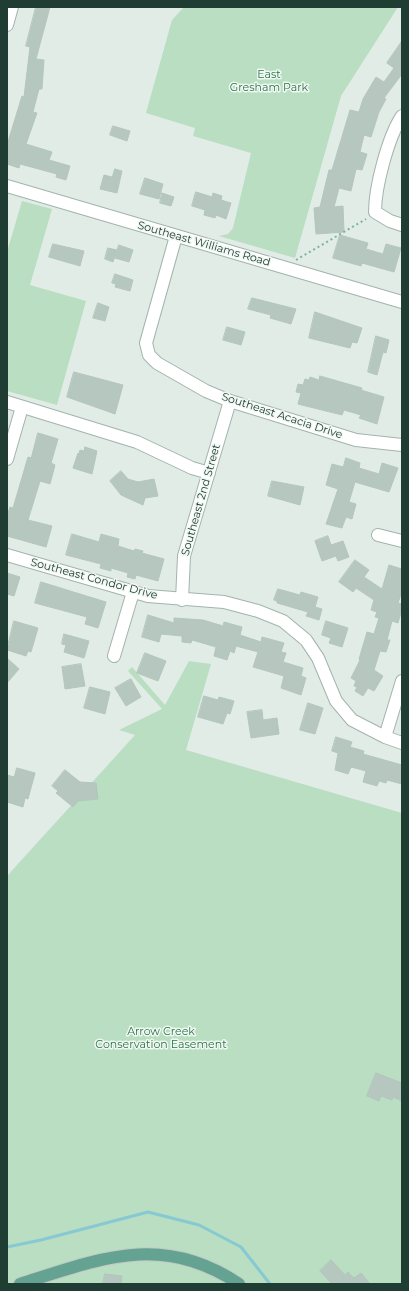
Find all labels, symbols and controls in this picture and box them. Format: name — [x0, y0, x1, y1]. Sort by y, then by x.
park label: East Gresham Park — [230, 68, 308, 94]
street label: Southeast Williams Road — [136, 219, 272, 269]
street label: Southeast Acacia Drive — [220, 390, 344, 442]
street label: Southeast 2nd Street — [179, 442, 223, 558]
street label: Southeast Condor Drive — [29, 556, 159, 602]
park label: Arrow Creek Conservation Easement — [95, 1025, 227, 1051]

